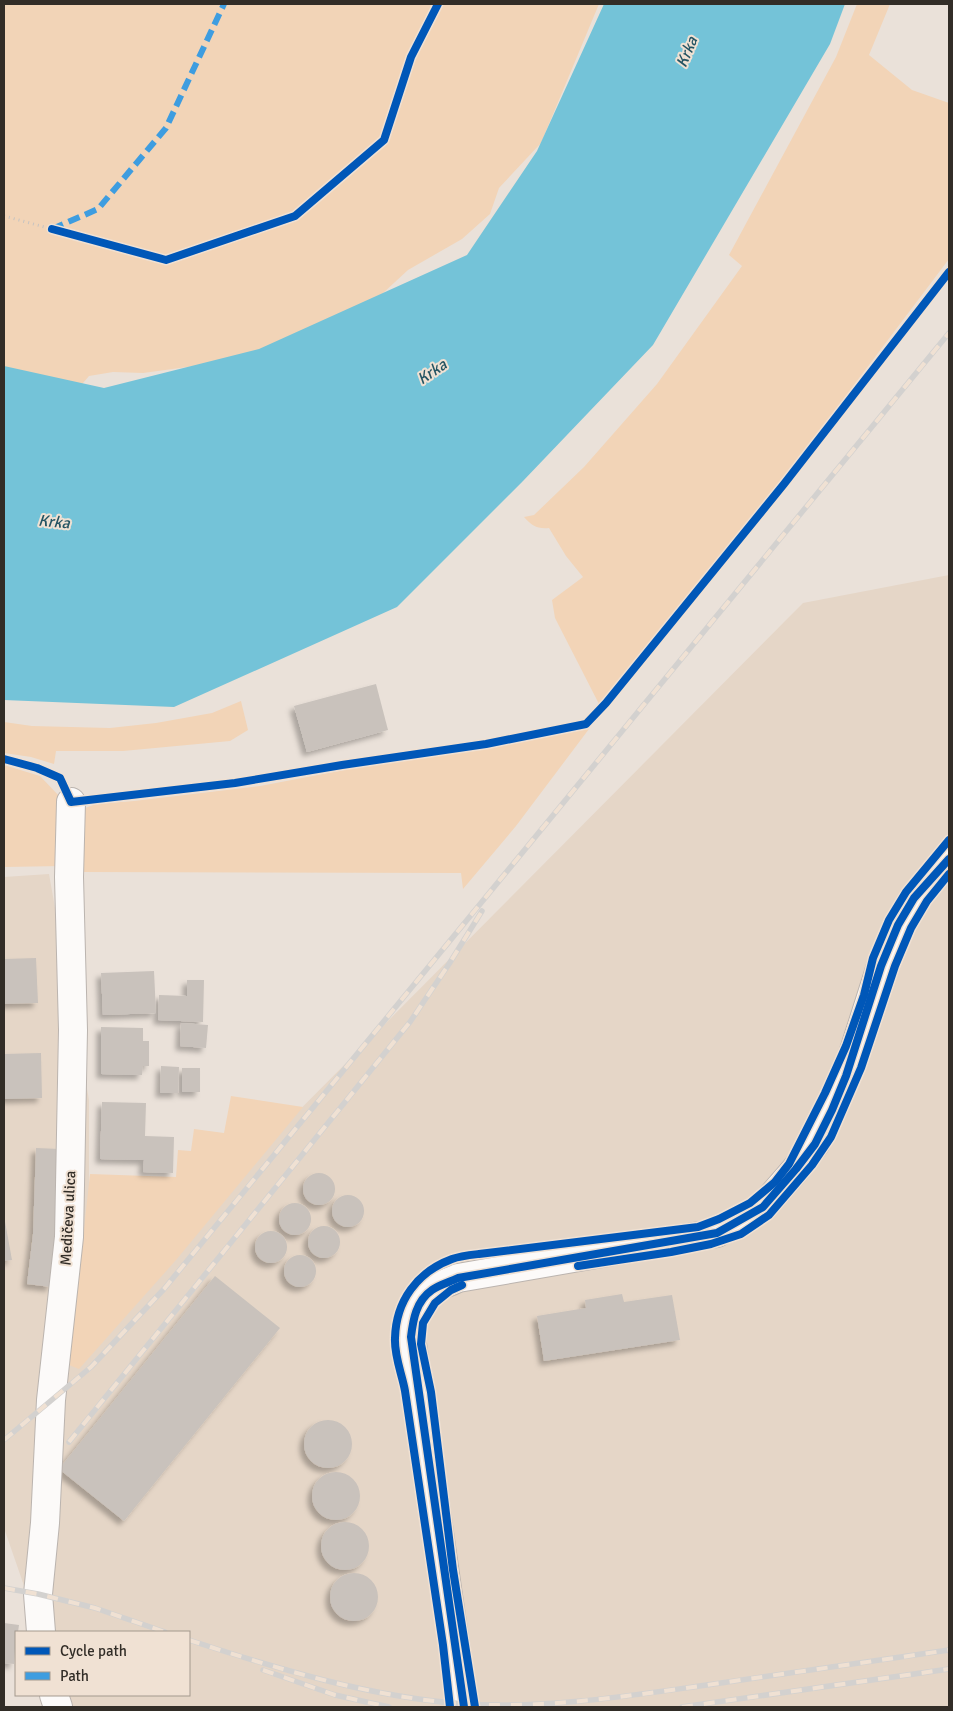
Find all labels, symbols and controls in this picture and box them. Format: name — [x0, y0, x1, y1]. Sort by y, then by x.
water label: Krka — [672, 33, 703, 70]
water label: Krka — [413, 354, 451, 389]
water label: Krka — [37, 511, 71, 533]
street label: Medičeva ulica — [57, 1170, 79, 1266]
legend — [15, 1631, 190, 1696]
text: Cycle path — [60, 1642, 127, 1660]
text: Path — [60, 1667, 89, 1685]

